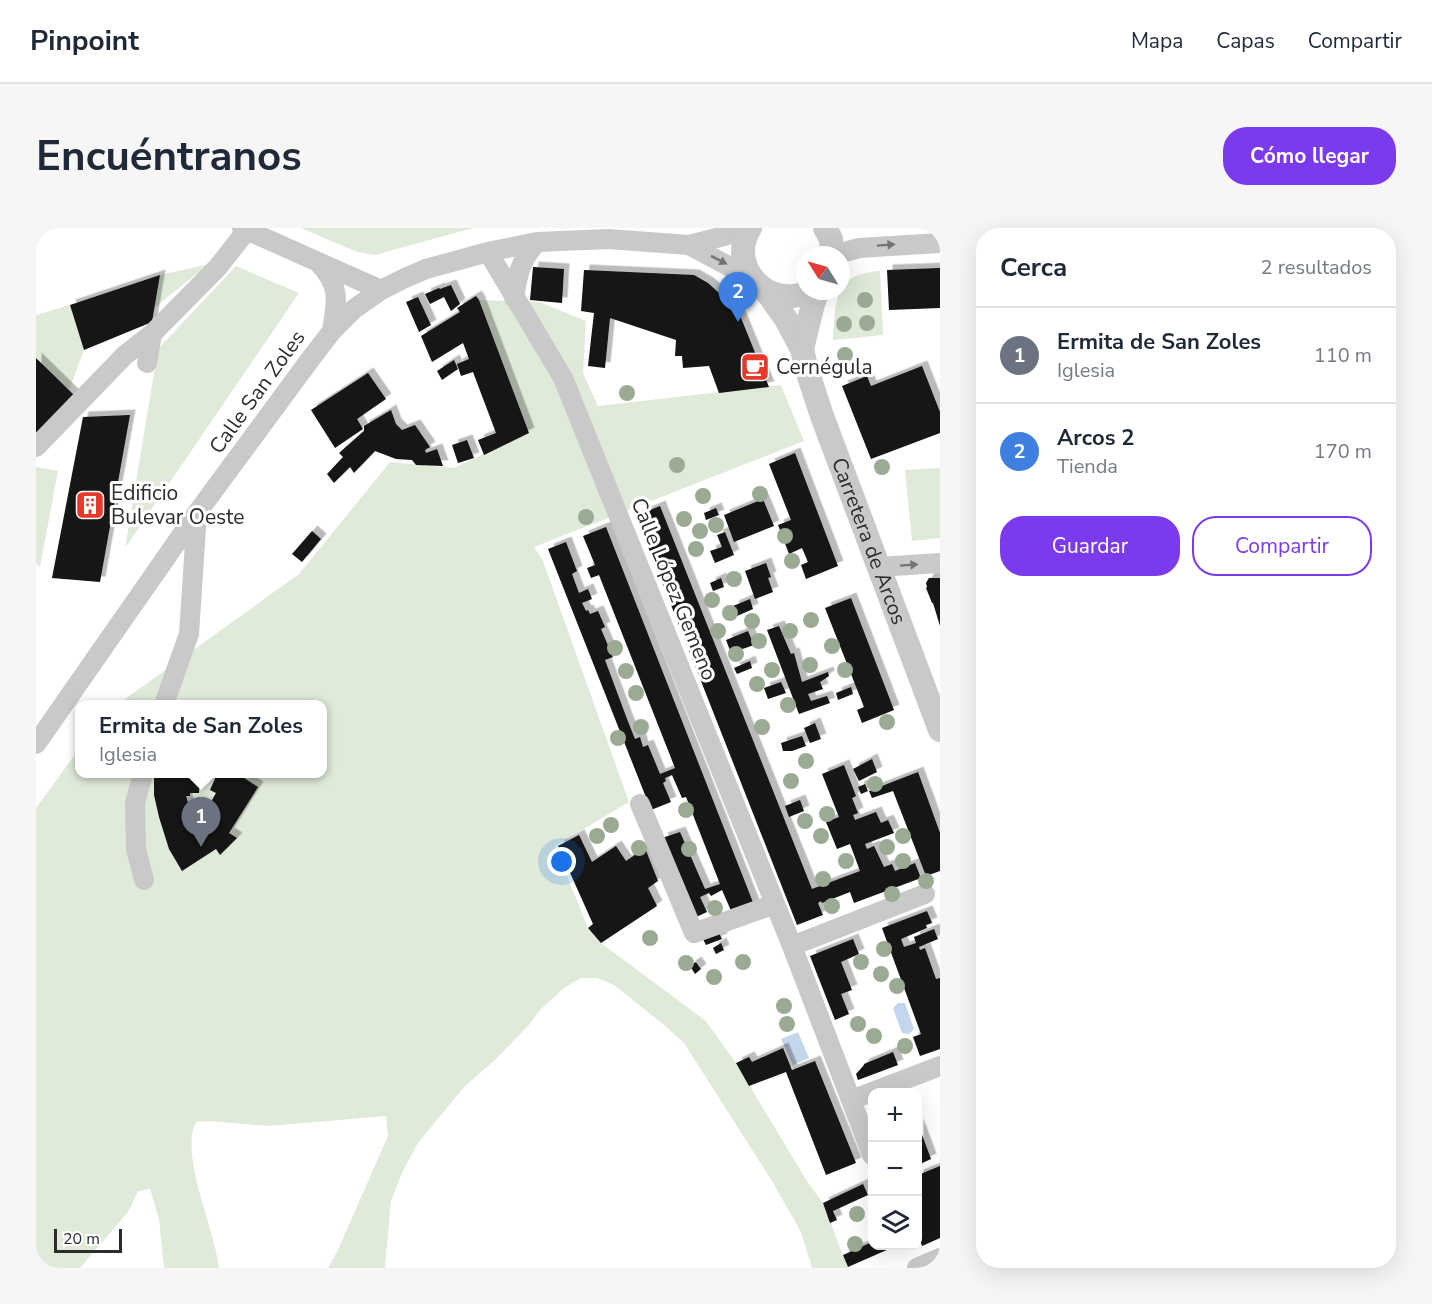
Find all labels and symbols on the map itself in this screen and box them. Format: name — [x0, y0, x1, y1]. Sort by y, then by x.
one-way arrow — [877, 241, 896, 250]
north arrow — [796, 246, 850, 300]
one-way arrow — [711, 255, 728, 265]
pin: 2 — [718, 272, 758, 322]
street label: Calle San Zoles — [203, 325, 311, 459]
cafe icon: Cernégula — [739, 351, 771, 383]
place label: Cernégula — [776, 353, 873, 381]
street label: Carretera de Arcos — [825, 454, 913, 629]
place label: Edificio Bulevar Oeste — [111, 479, 244, 531]
building icon: Edificio Bulevar Oeste — [74, 489, 106, 521]
street label: Calle López Gemeno — [625, 494, 723, 684]
one-way arrow — [900, 561, 919, 570]
pin: 1 — [182, 798, 220, 847]
your location — [547, 847, 576, 876]
scale bar — [54, 1226, 122, 1254]

